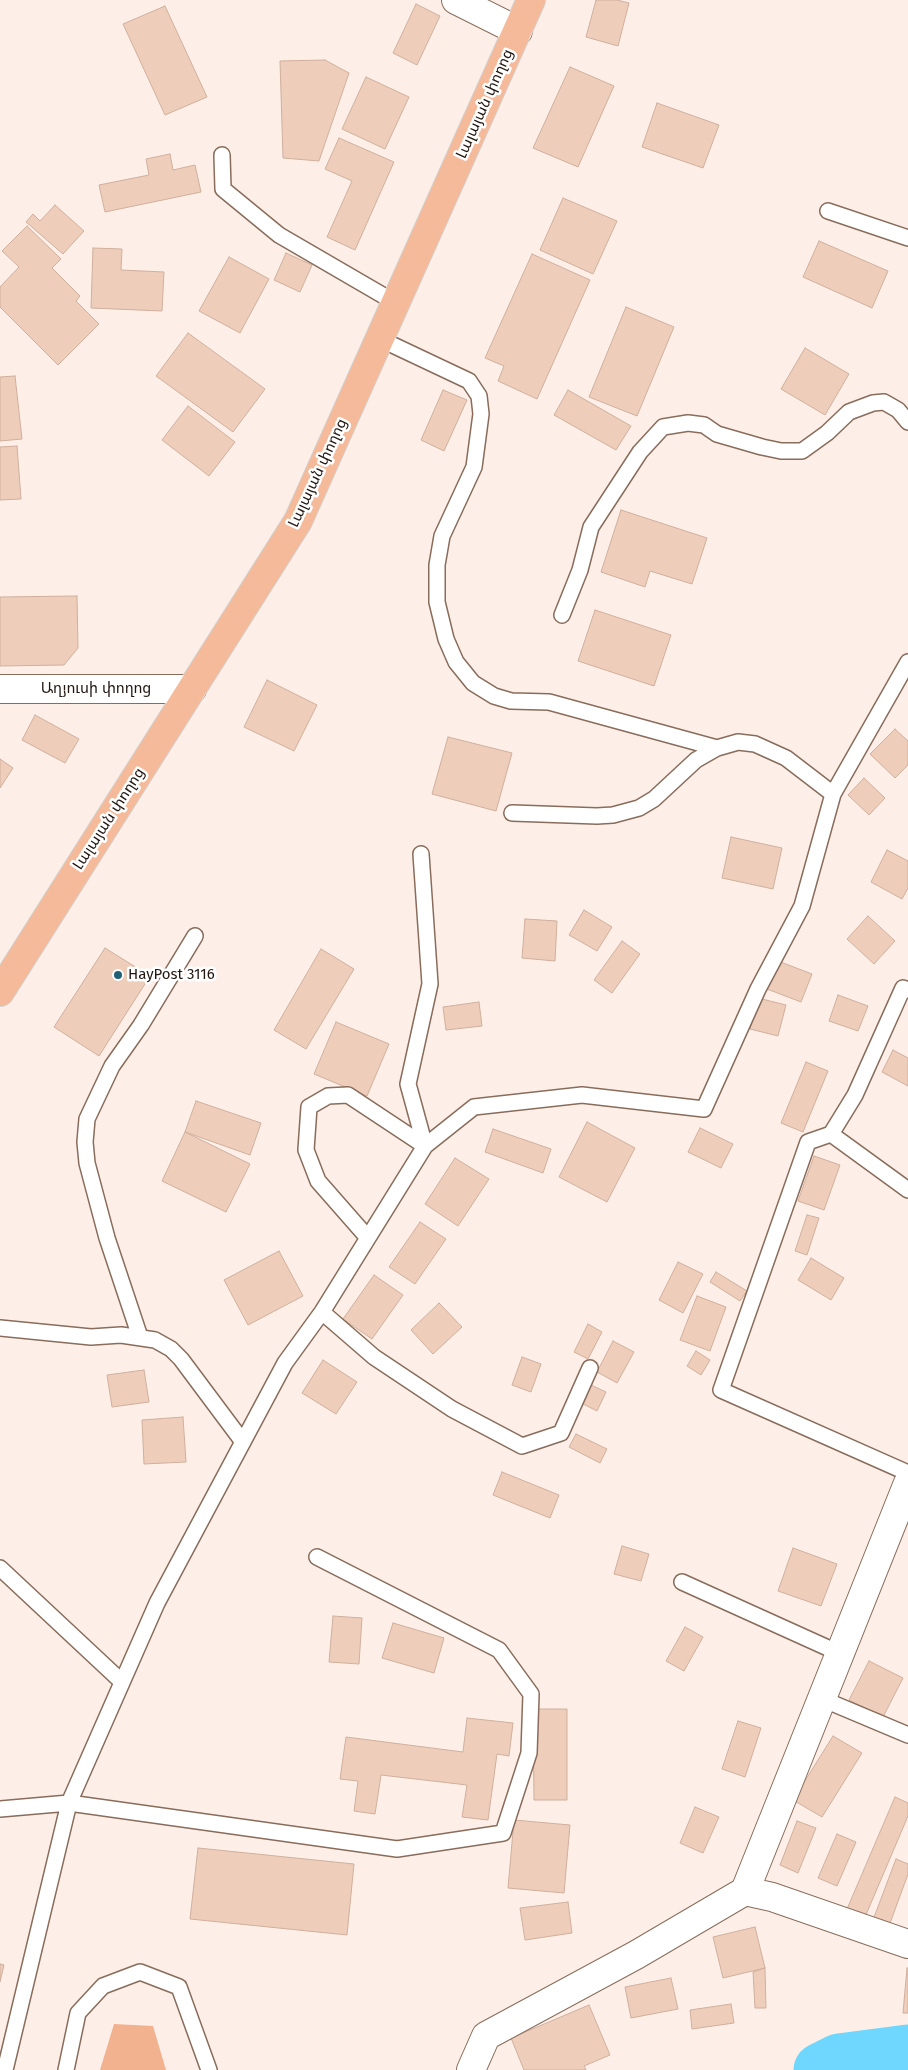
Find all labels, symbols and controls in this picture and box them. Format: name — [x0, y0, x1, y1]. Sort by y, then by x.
street label: Լալայան փողոց — [453, 46, 517, 162]
street label: Լալայան փողոց — [285, 416, 351, 530]
street label: Աղյուսի փողոց — [41, 680, 151, 698]
street label: Լալայան փողոց — [69, 765, 149, 873]
place label: HayPost 3116 — [128, 966, 215, 984]
marker: HayPost 3116 — [112, 969, 124, 981]

